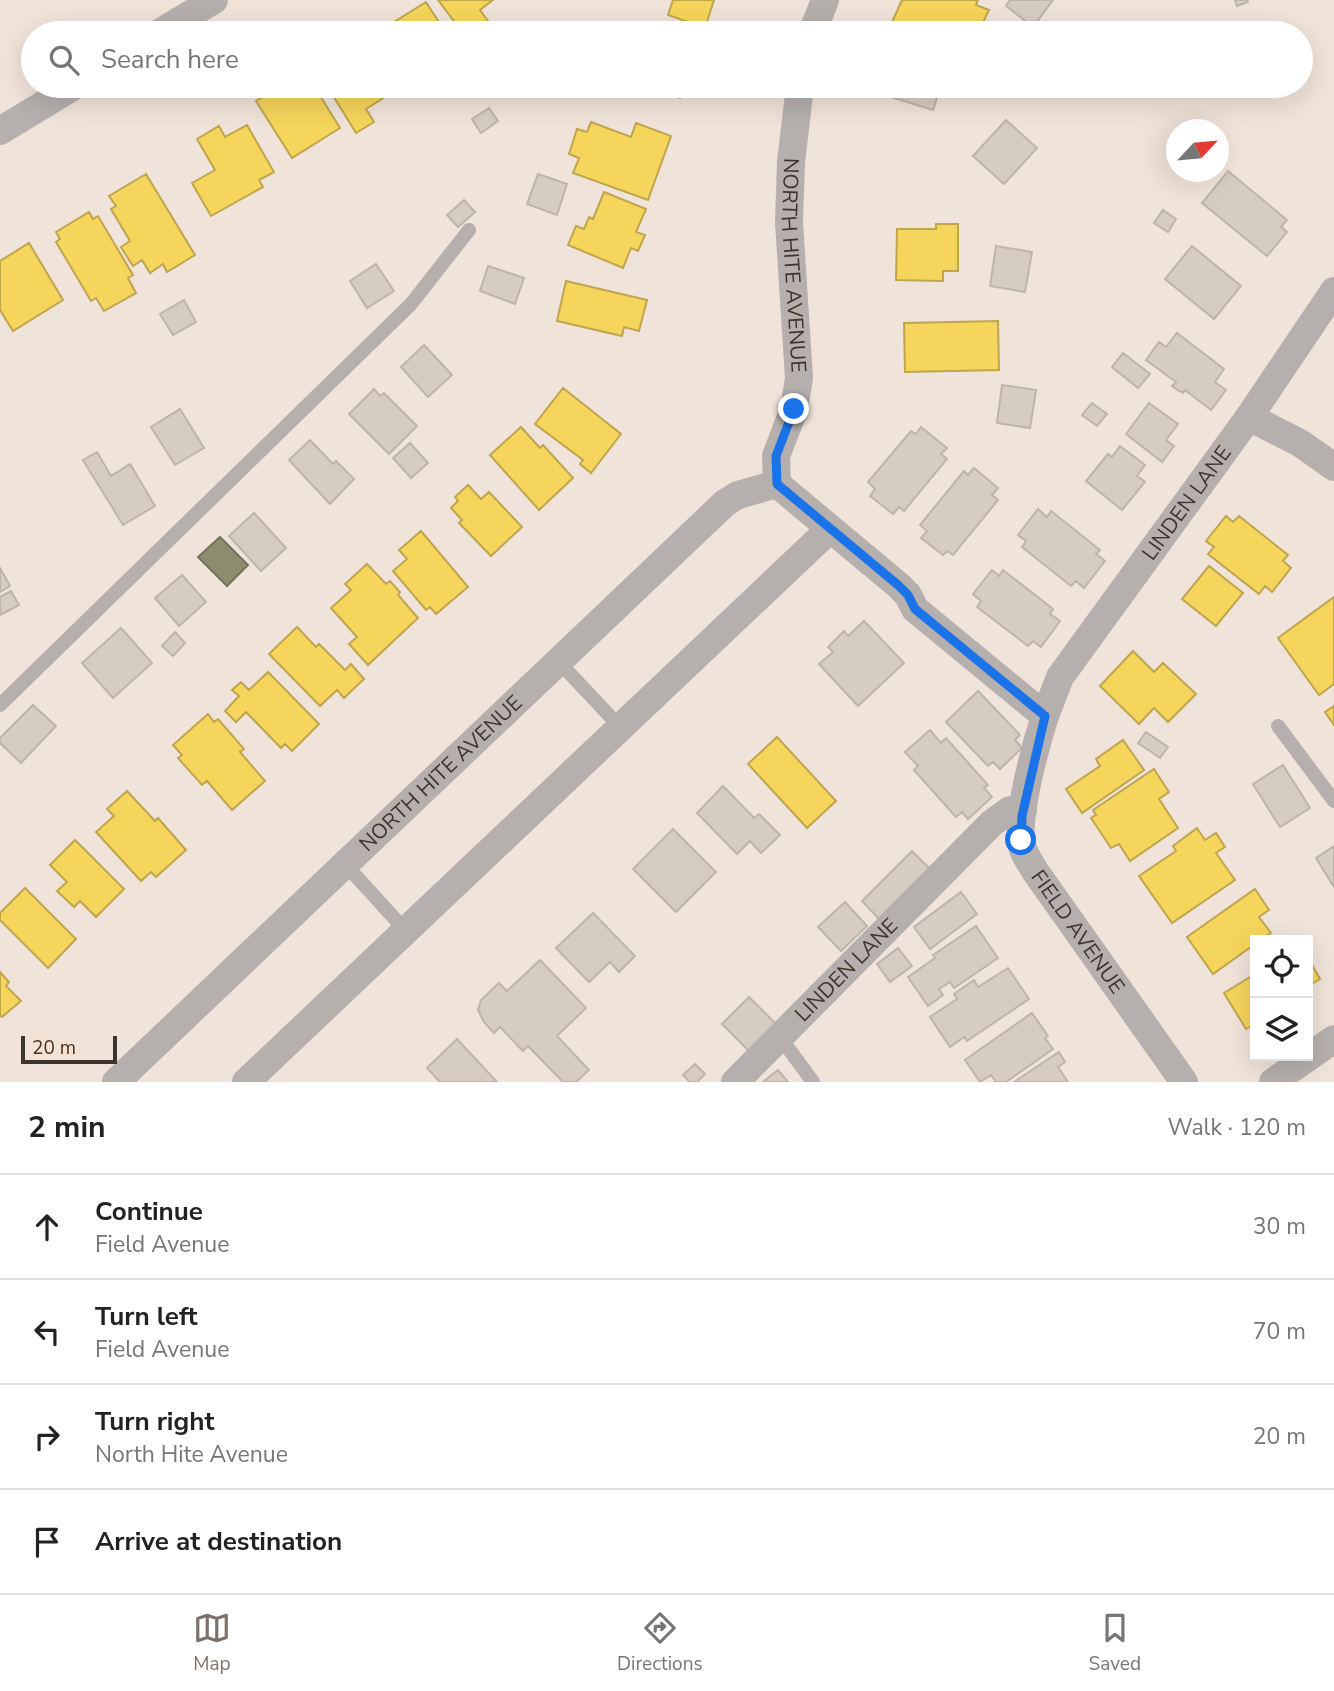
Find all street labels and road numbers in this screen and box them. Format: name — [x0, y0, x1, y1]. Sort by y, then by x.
street label: NORTH HITE AVENUE — [775, 157, 813, 374]
street label: LINDEN LANE — [1135, 440, 1238, 566]
street label: NORTH HITE AVENUE — [353, 689, 528, 858]
street label: FIELD AVENUE — [1024, 864, 1131, 999]
street label: LINDEN LANE — [789, 912, 904, 1028]

